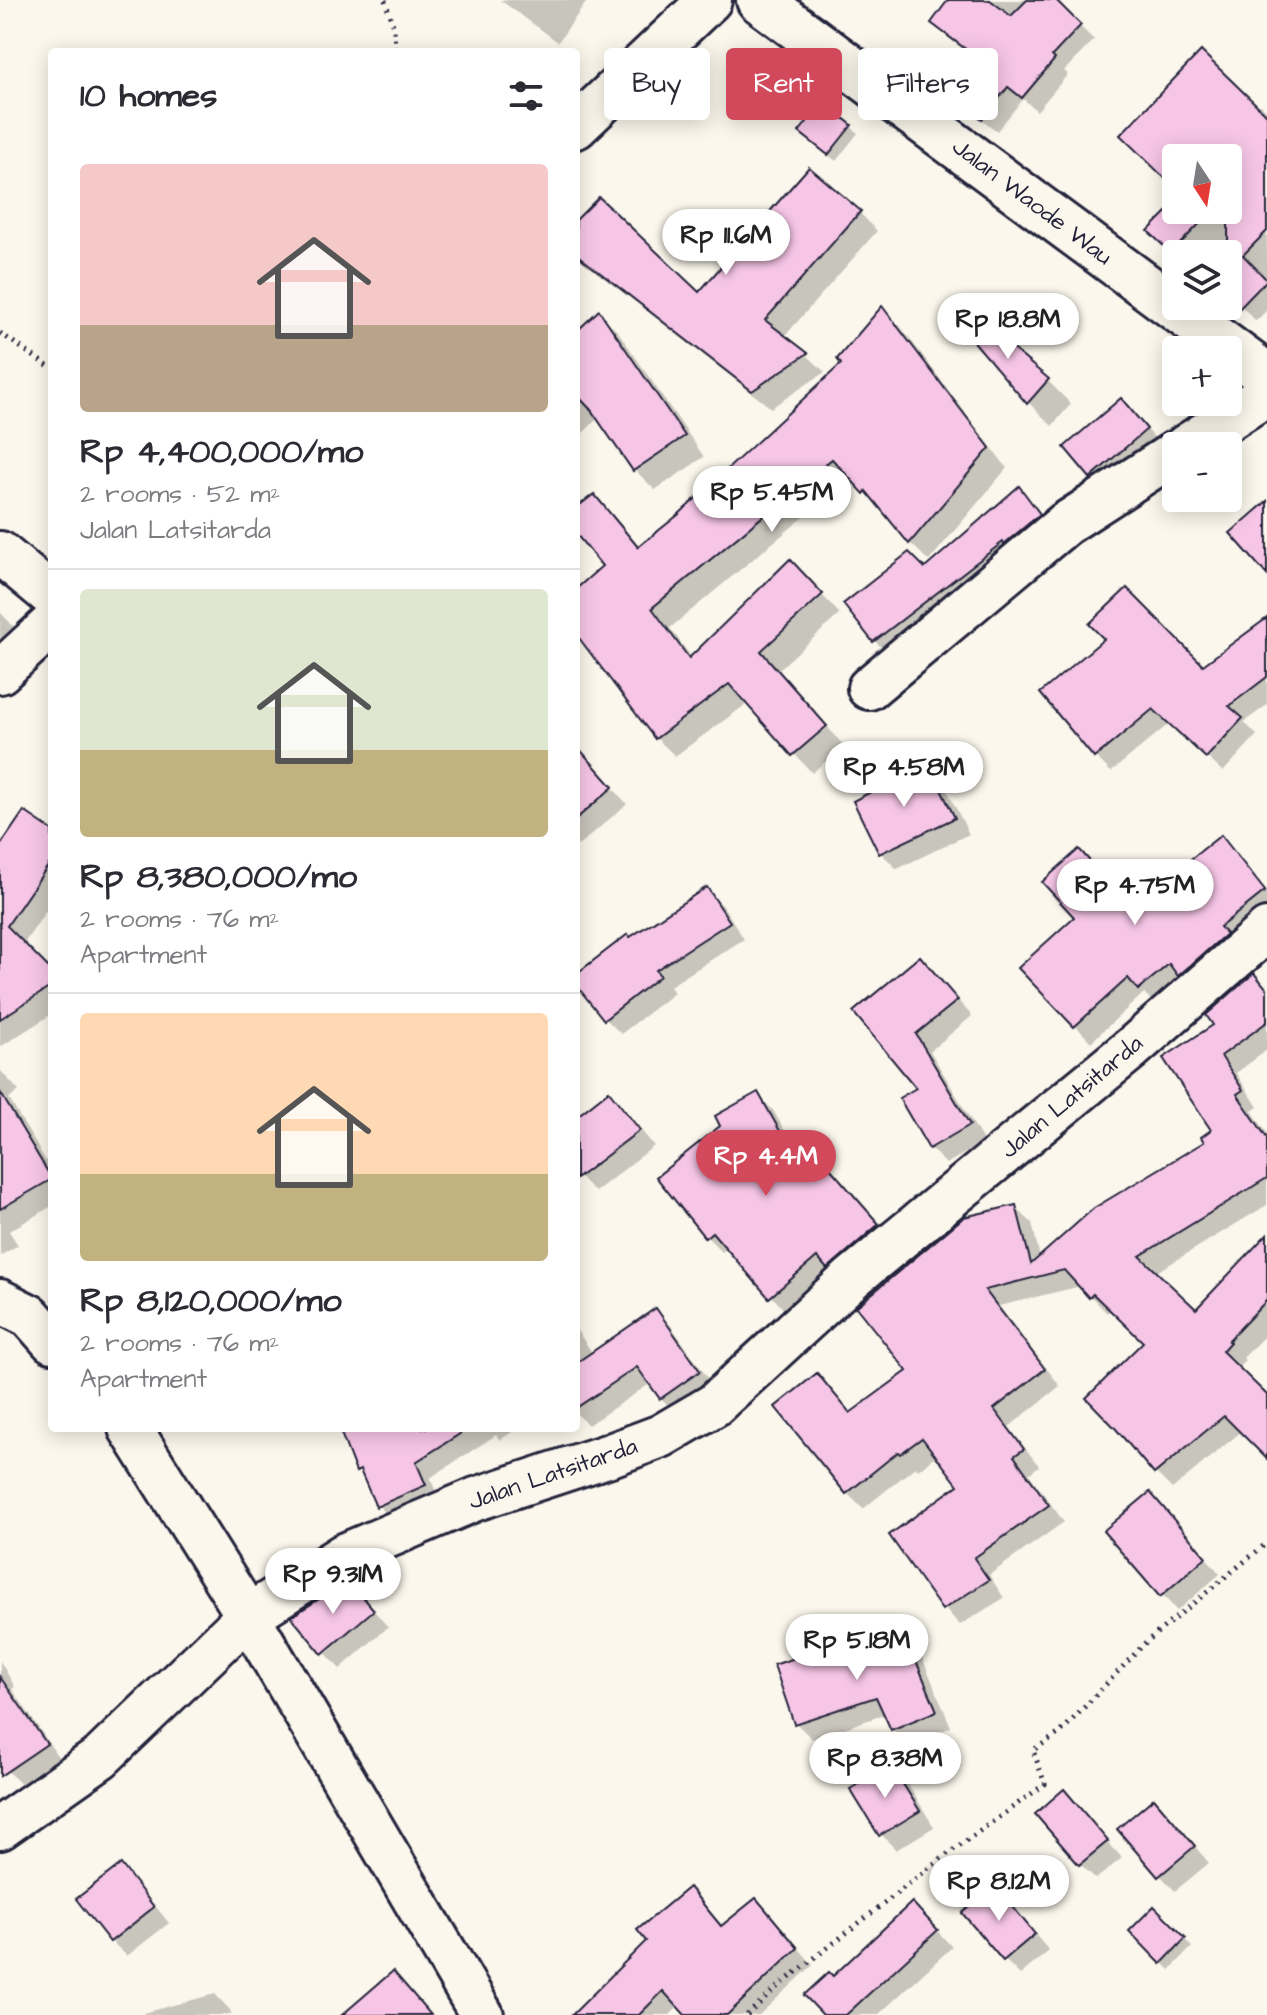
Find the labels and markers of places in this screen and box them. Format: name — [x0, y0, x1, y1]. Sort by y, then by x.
pin: Rp 11.6M — [643, 209, 809, 277]
pin: Rp 18.8M — [925, 293, 1091, 361]
pin: Rp 5.45M — [689, 466, 855, 534]
pin: Rp 4.58M — [821, 741, 987, 809]
pin: Rp 4.75M — [1052, 859, 1218, 927]
pin: Rp 4.4M — [692, 1130, 840, 1198]
pin: Rp 9.31M — [250, 1548, 416, 1616]
pin: Rp 5.18M — [774, 1614, 940, 1682]
pin: Rp 8.38M — [802, 1732, 968, 1800]
pin: Rp 8.12M — [916, 1855, 1082, 1923]

